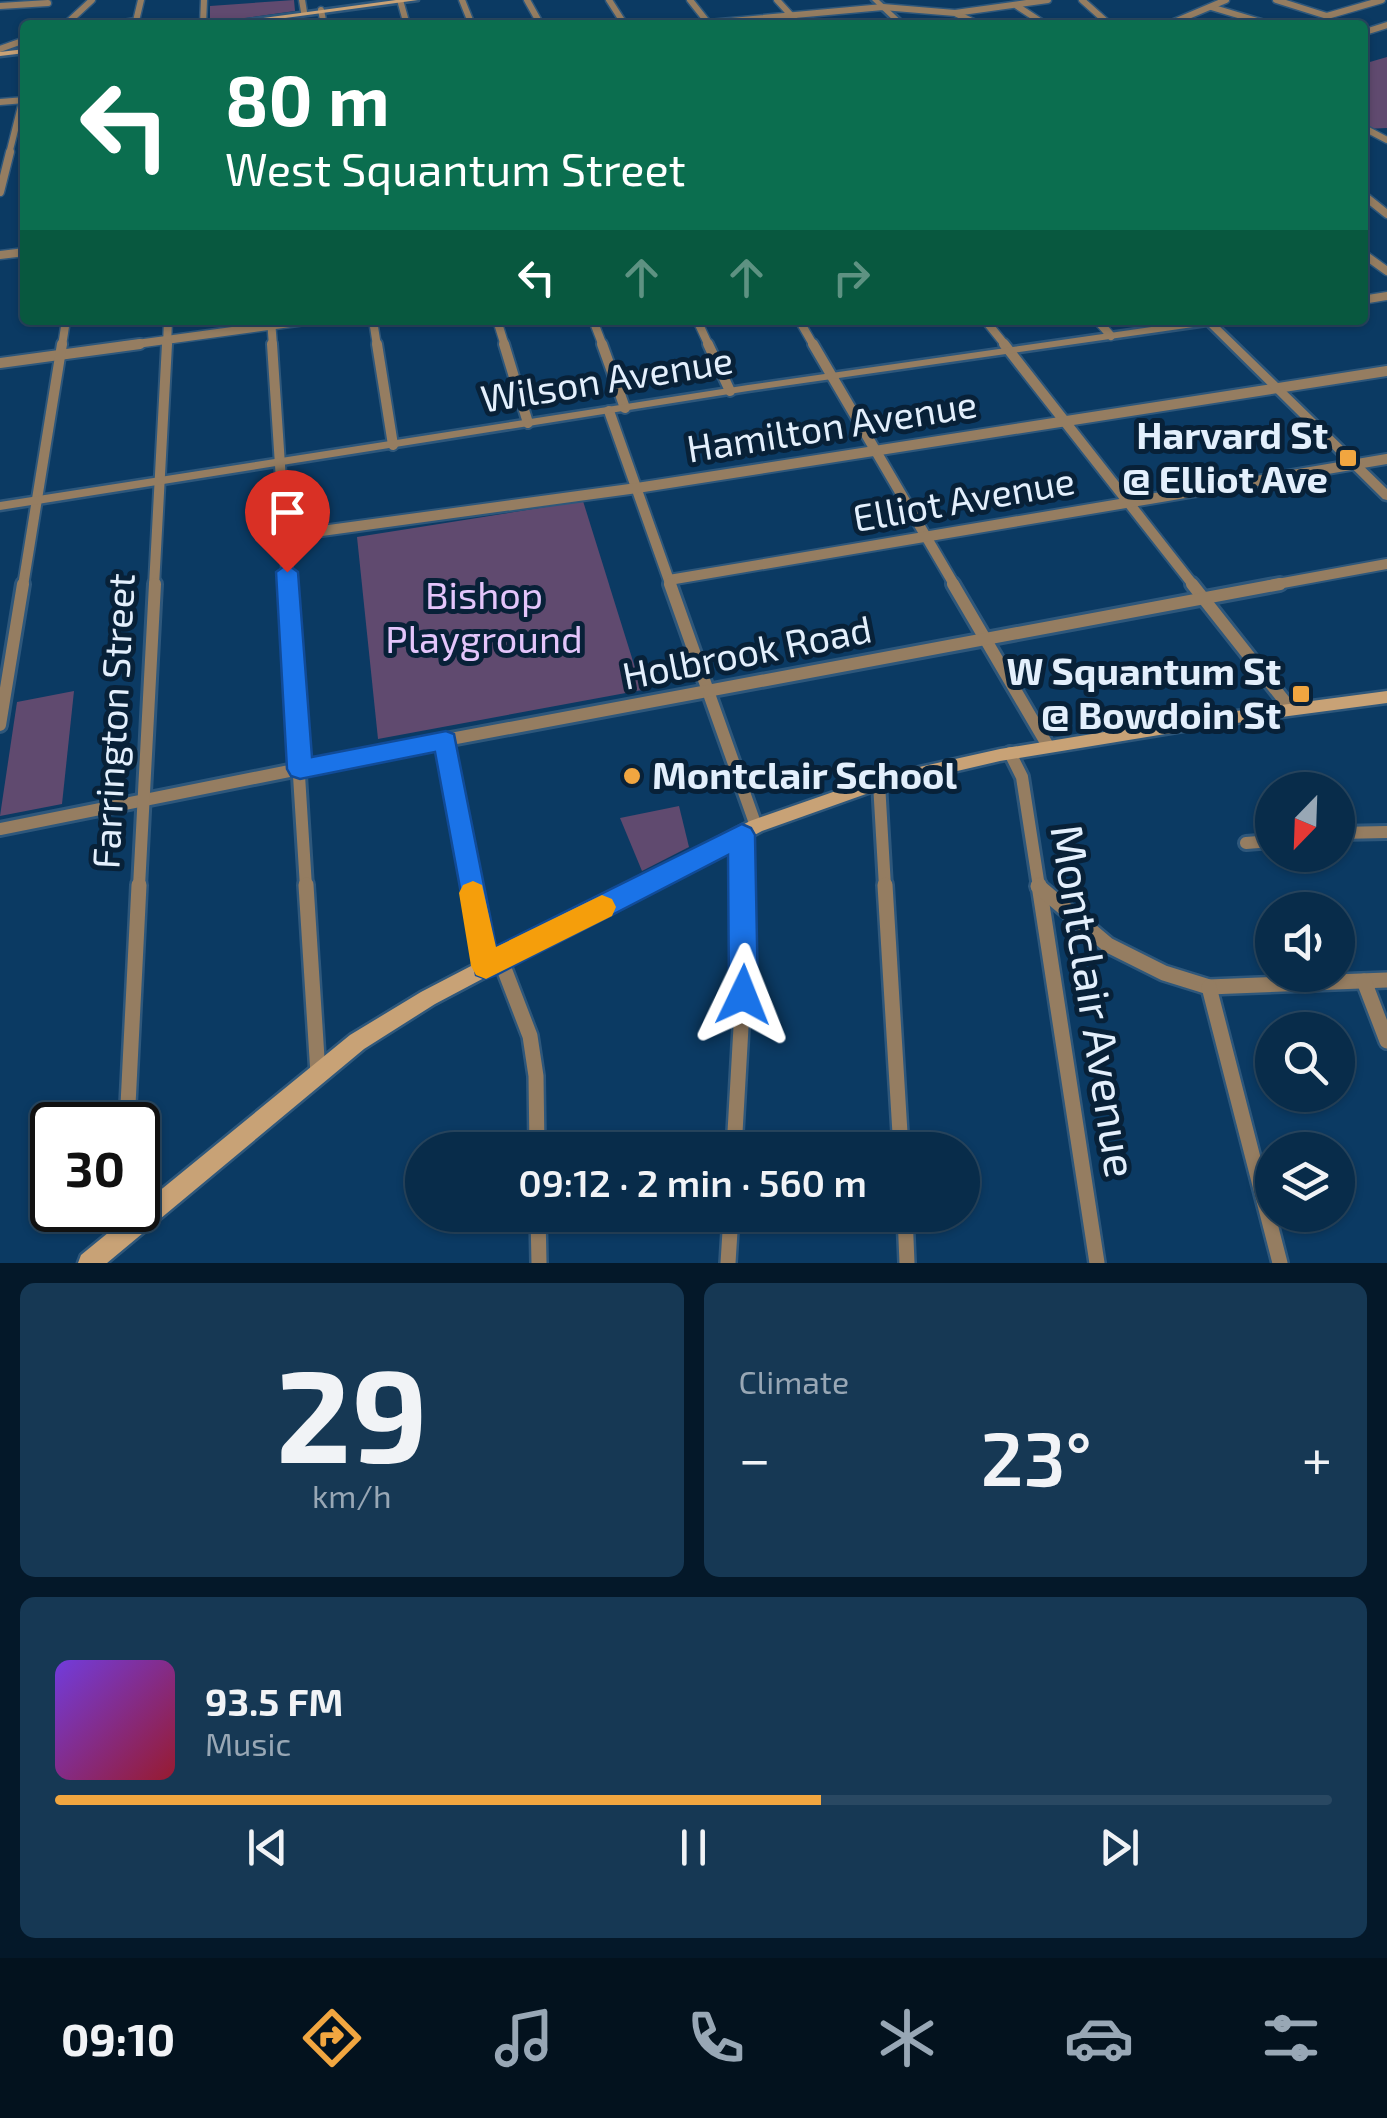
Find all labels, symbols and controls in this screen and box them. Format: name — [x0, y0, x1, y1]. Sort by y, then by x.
text: 80 m — [225, 56, 390, 140]
icon: left — [60, 60, 190, 190]
text: West Squantum Street — [225, 141, 686, 195]
icon: left — [509, 250, 564, 305]
icon: ahead — [614, 250, 669, 305]
icon: ahead — [719, 250, 774, 305]
icon: right — [824, 250, 879, 305]
street label: Wilson Avenue — [477, 335, 736, 421]
street label: Hamilton Avenue — [683, 379, 980, 471]
place label: Harvard St @ Elliot Ave — [1122, 411, 1328, 501]
marker: Harvard St @ Elliot Ave — [1337, 447, 1359, 469]
street label: Elliot Avenue — [849, 456, 1078, 540]
pin — [245, 470, 330, 573]
icon: arrive — [260, 485, 315, 540]
park label: Bishop Playground — [385, 571, 583, 661]
street label: Farrington Street — [81, 572, 143, 870]
street label: Holbrook Road — [618, 604, 875, 698]
place label: W Squantum St @ Bowdoin St — [1007, 647, 1281, 737]
marker: W Squantum St @ Bowdoin St — [1290, 683, 1312, 705]
place label: Montclair School — [652, 751, 958, 797]
marker: Montclair School — [621, 765, 643, 787]
north arrow — [1255, 772, 1355, 872]
map controls — [1255, 772, 1355, 1232]
street label: Montclair Avenue — [1041, 820, 1151, 1181]
button: sound — [1255, 892, 1355, 992]
position arrow — [691, 943, 795, 1047]
button: search — [1255, 1012, 1355, 1112]
speed limit sign: 30 — [30, 1102, 160, 1232]
button: layers — [1255, 1132, 1355, 1232]
text: 09:12 · 2 min · 560 m — [518, 1159, 867, 1205]
text: 29 — [276, 1333, 428, 1489]
text: Climate — [739, 1362, 849, 1400]
text: 23° — [980, 1411, 1092, 1501]
text: − — [739, 1424, 771, 1490]
text: + — [1302, 1424, 1332, 1490]
text: km/h — [312, 1476, 391, 1514]
text: 93.5 FM — [205, 1678, 343, 1724]
text: Music — [205, 1724, 291, 1762]
icon: previous — [240, 1820, 295, 1875]
icon: pause — [666, 1820, 721, 1875]
icon: next — [1092, 1820, 1147, 1875]
icon: directions — [297, 2003, 367, 2073]
icon: music — [489, 2003, 559, 2073]
icon: phone — [681, 2003, 751, 2073]
icon: climate — [872, 2003, 942, 2073]
icon: car — [1064, 2003, 1134, 2073]
icon: filters — [1256, 2003, 1326, 2073]
text: 09:10 — [61, 2011, 175, 2065]

